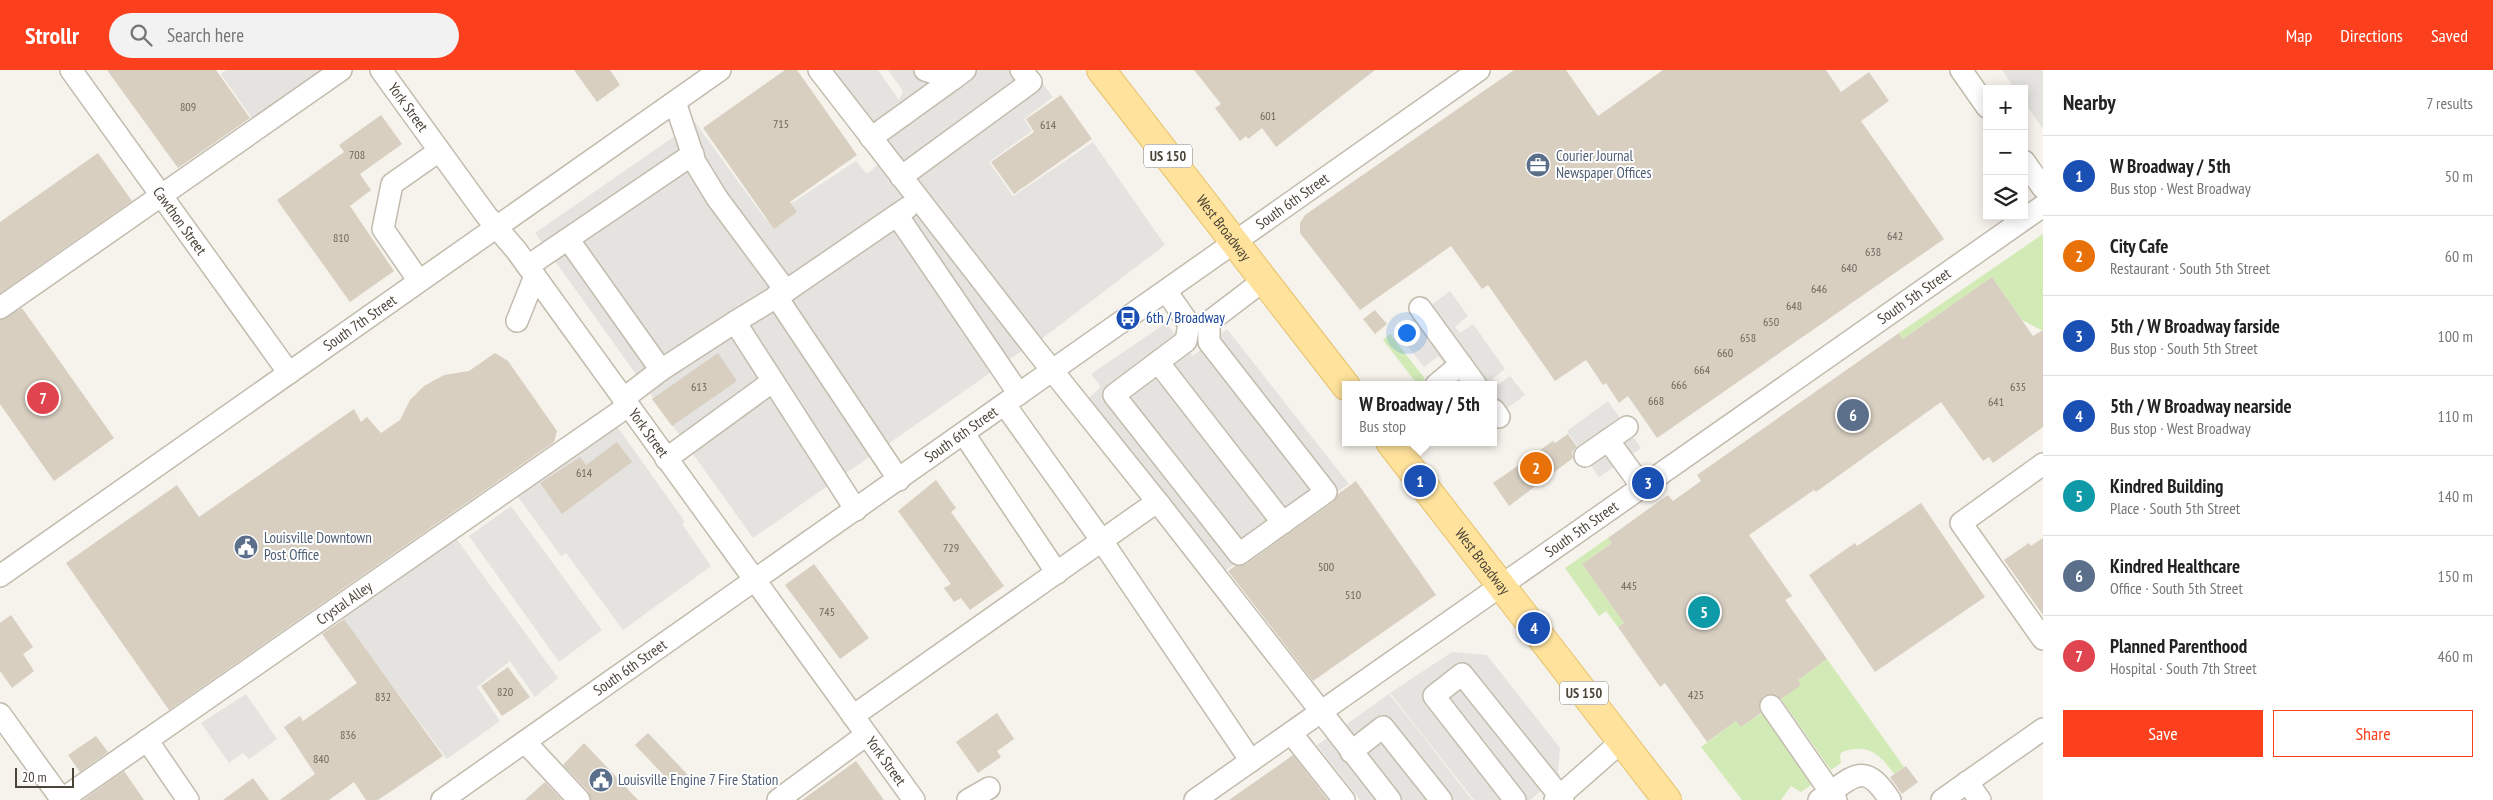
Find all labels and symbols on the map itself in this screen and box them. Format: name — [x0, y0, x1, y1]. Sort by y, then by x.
street label: York Street — [384, 79, 433, 135]
house number: 809 — [180, 99, 196, 114]
house number: 601 — [1260, 108, 1276, 123]
house number: 715 — [773, 116, 789, 131]
house number: 614 — [1040, 117, 1057, 132]
road number: US 150 — [1144, 144, 1192, 168]
place label: Courier Journal Newspaper Offices — [1556, 146, 1652, 182]
house number: 708 — [349, 147, 365, 162]
office icon: Courier Journal Newspaper Offices — [1525, 152, 1551, 178]
street label: South 6th Street — [1252, 169, 1332, 233]
street label: Cawthon Street — [149, 183, 211, 259]
street label: West Broadway — [1192, 191, 1256, 265]
house number: 642 — [1887, 228, 1903, 243]
house number: 810 — [333, 230, 349, 245]
house number: 638 — [1865, 244, 1881, 259]
house number: 640 — [1841, 260, 1857, 275]
street label: South 5th Street — [1874, 264, 1954, 328]
house number: 646 — [1811, 281, 1827, 296]
street label: South 7th Street — [319, 290, 400, 355]
house number: 648 — [1786, 298, 1802, 313]
bus stop icon: 6th / Broadway — [1115, 305, 1141, 331]
place label: 6th / Broadway — [1146, 308, 1225, 327]
house number: 650 — [1763, 314, 1779, 329]
your location — [1394, 320, 1420, 346]
house number: 658 — [1740, 330, 1756, 345]
house number: 660 — [1717, 345, 1733, 360]
house number: 664 — [1694, 362, 1711, 377]
house number: 666 — [1671, 377, 1687, 392]
pin: 7 — [27, 379, 59, 417]
house number: 613 — [691, 379, 707, 394]
house number: 635 — [2010, 379, 2026, 394]
house number: 668 — [1648, 393, 1664, 408]
house number: 641 — [1988, 394, 2004, 409]
pin: 6 — [1837, 396, 1869, 434]
street label: South 6th Street — [921, 402, 1001, 466]
street label: York Street — [625, 404, 673, 461]
pin: 2 — [1520, 449, 1552, 487]
pin: 1 — [1404, 462, 1436, 500]
pin: 3 — [1632, 464, 1664, 502]
house number: 614 — [576, 465, 593, 480]
street label: South 5th Street — [1541, 497, 1622, 561]
street label: West Broadway — [1451, 524, 1515, 598]
place label: Louisville Downtown Post Office — [264, 528, 372, 564]
public building icon: Louisville Downtown Post Office — [233, 534, 259, 560]
house number: 729 — [943, 540, 959, 555]
house number: 500 — [1318, 559, 1334, 574]
street label: Crystal Alley — [312, 577, 376, 629]
house number: 445 — [1621, 578, 1637, 593]
house number: 510 — [1345, 587, 1361, 602]
pin: 5 — [1688, 593, 1720, 631]
house number: 745 — [819, 604, 835, 619]
pin: 4 — [1518, 609, 1550, 647]
street label: South 6th Street — [589, 635, 670, 699]
road number: US 150 — [1560, 682, 1608, 704]
house number: 820 — [497, 684, 513, 699]
house number: 425 — [1688, 687, 1704, 702]
house number: 832 — [375, 689, 391, 704]
house number: 836 — [340, 727, 356, 742]
street label: York Street — [862, 732, 910, 789]
house number: 840 — [313, 751, 329, 766]
scale bar — [15, 765, 74, 788]
public building icon: Louisville Engine 7 Fire Station — [588, 767, 614, 793]
place label: Louisville Engine 7 Fire Station — [618, 770, 778, 789]

